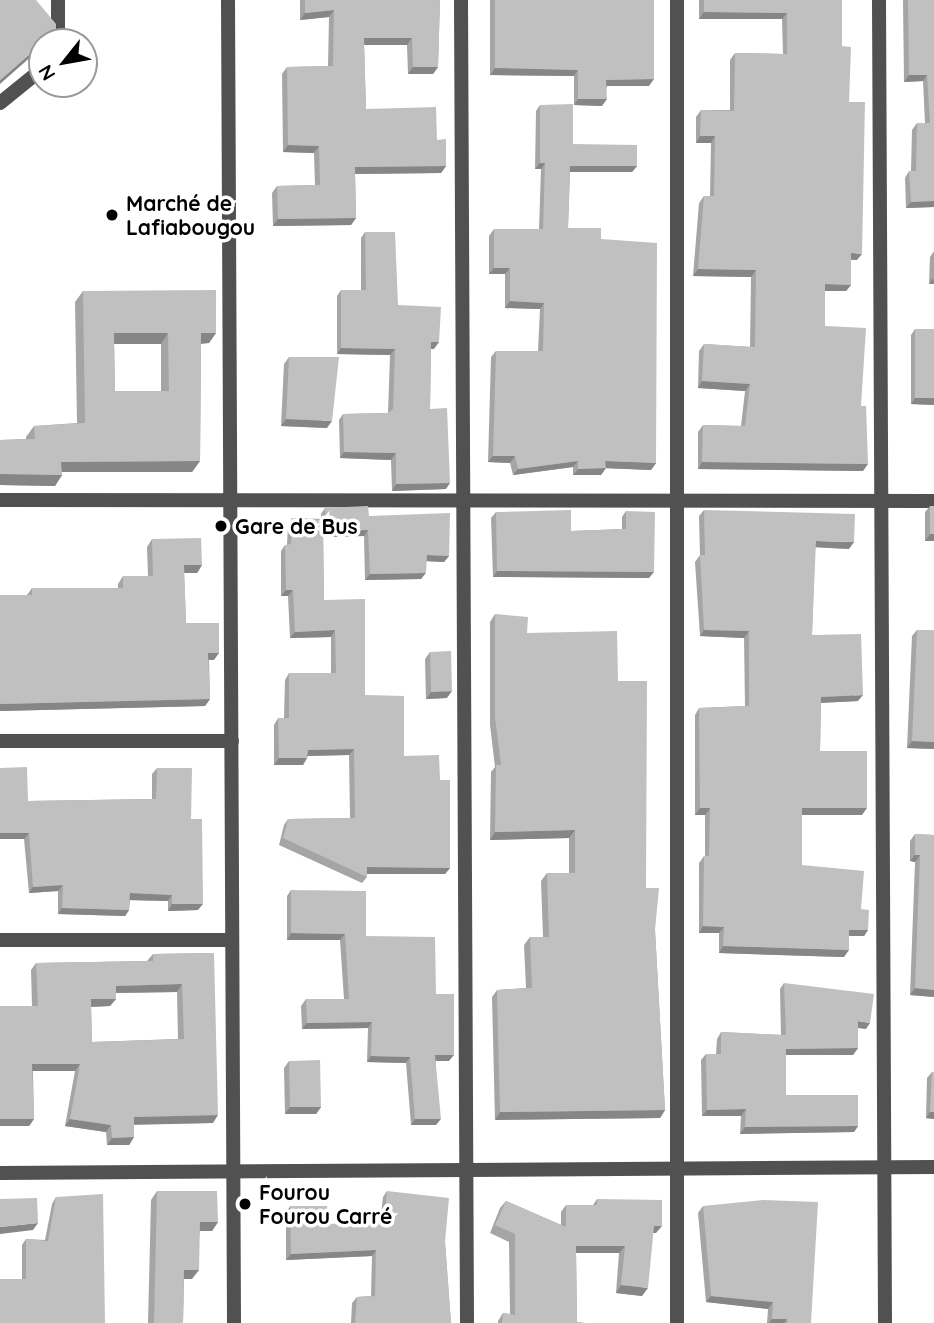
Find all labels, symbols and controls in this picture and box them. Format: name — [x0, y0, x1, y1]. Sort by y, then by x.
north arrow — [28, 28, 98, 98]
text: N — [33, 61, 61, 85]
place label: Marché de Lafiabougou — [126, 190, 255, 240]
marker: Marché de Lafiabougou — [104, 207, 120, 223]
place label: Gare de Bus — [235, 513, 358, 539]
marker: Gare de Bus — [213, 518, 229, 534]
place label: Fourou Fourou Carré — [259, 1179, 392, 1229]
marker: Fourou Fourou Carré — [237, 1196, 253, 1212]

